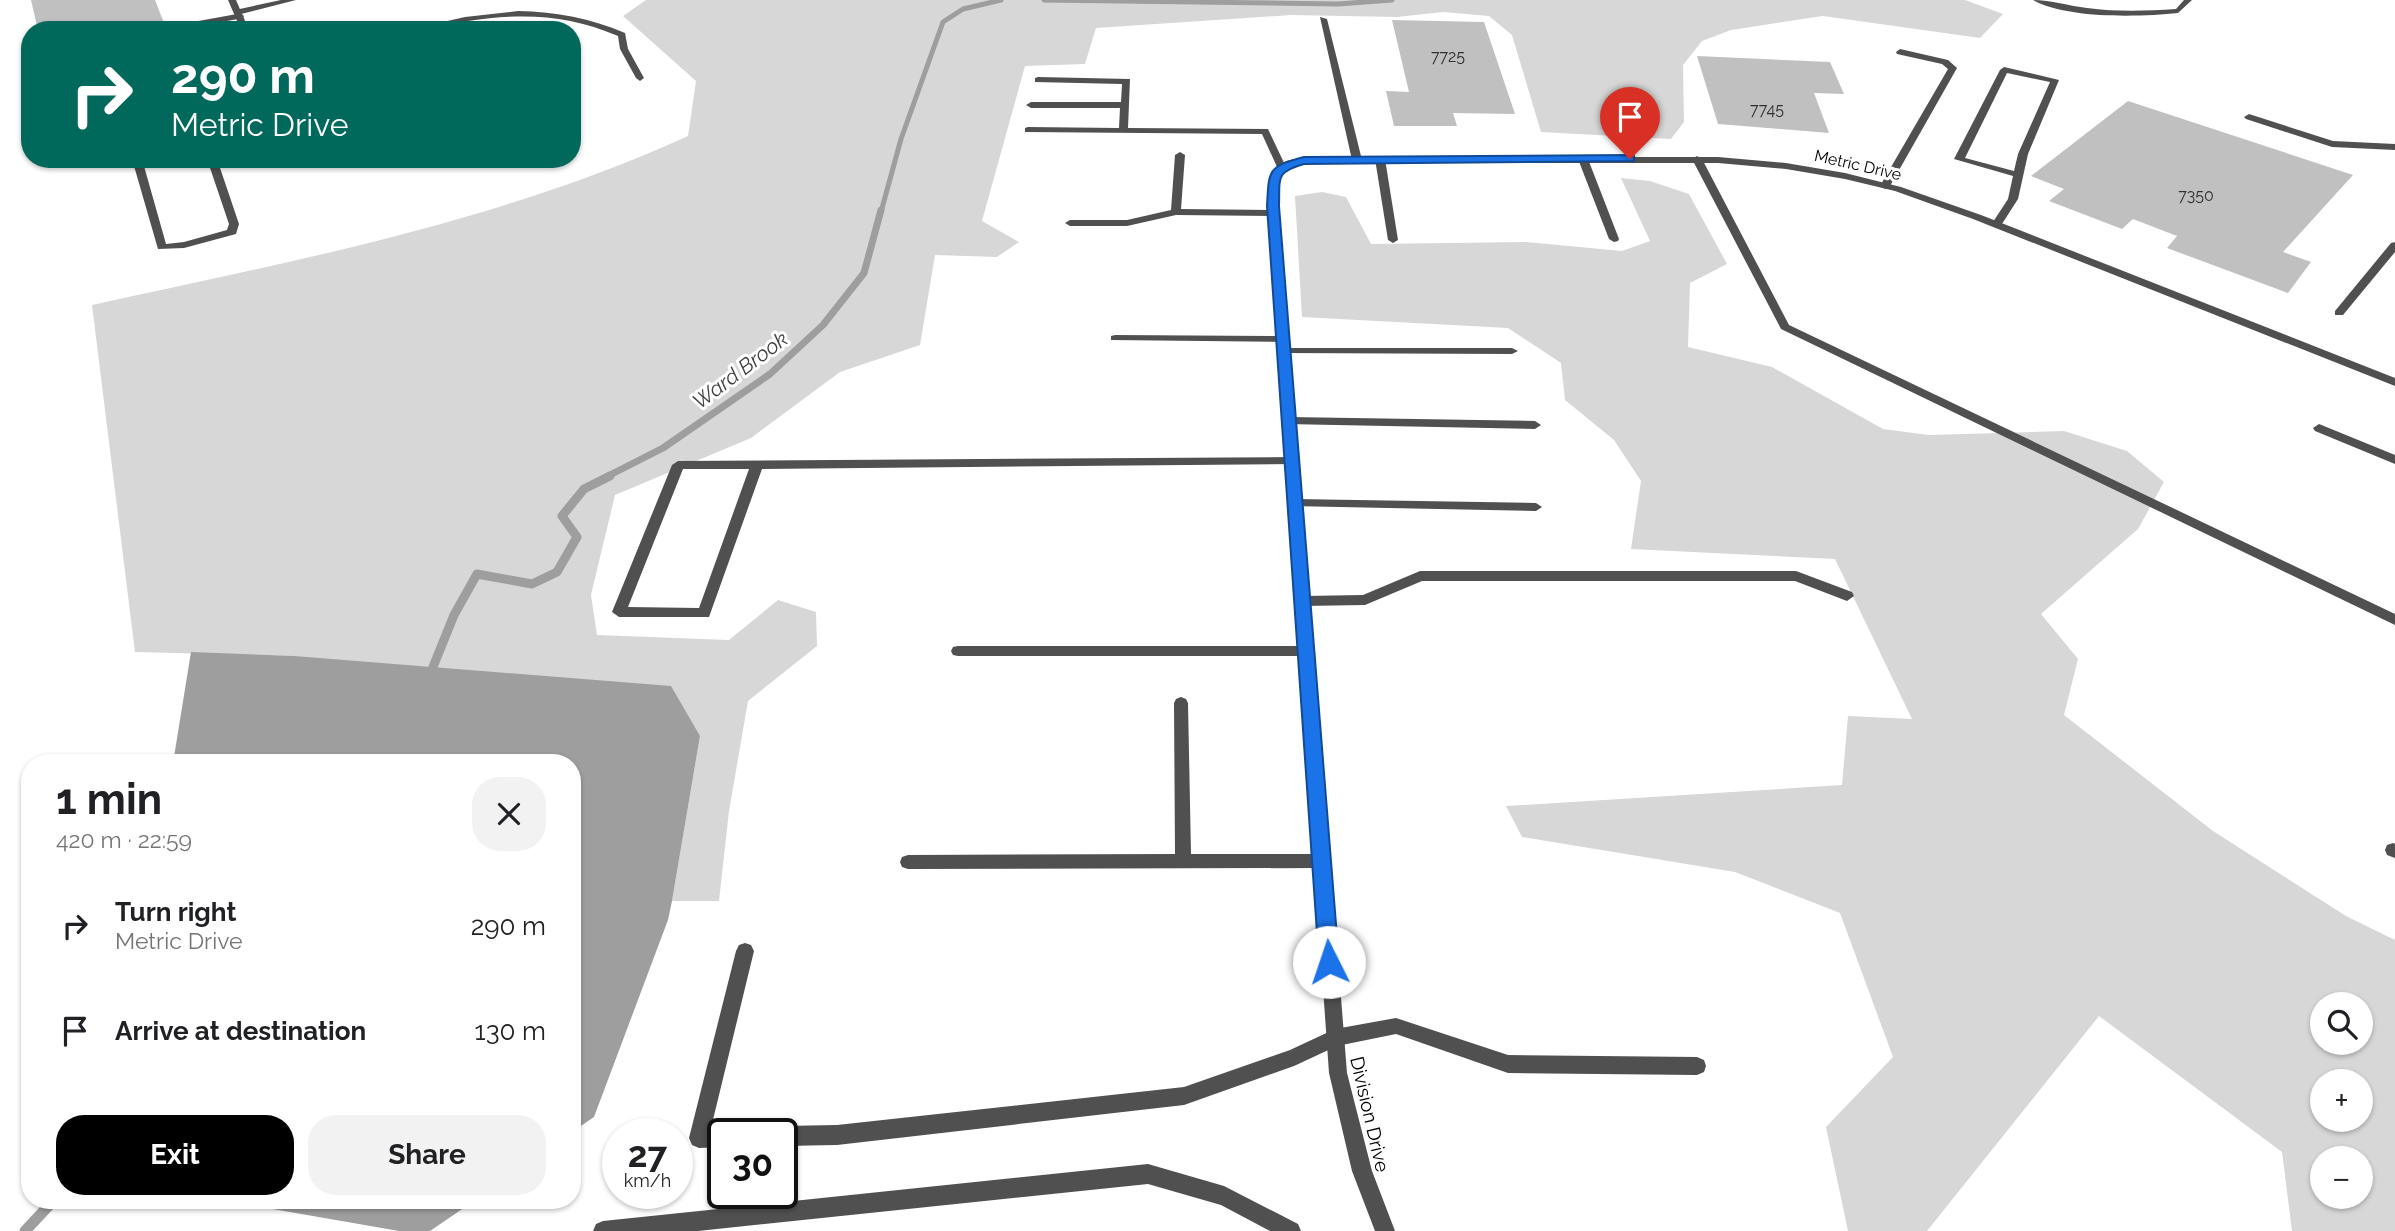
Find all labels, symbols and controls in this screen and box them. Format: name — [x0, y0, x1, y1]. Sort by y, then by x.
text: 290 m — [171, 47, 315, 104]
house number: 7725 — [1431, 47, 1465, 66]
icon: right — [56, 49, 147, 140]
pin — [1600, 87, 1660, 159]
icon: arrive — [1611, 98, 1649, 136]
house number: 7745 — [1750, 100, 1784, 119]
text: Metric Drive — [171, 106, 348, 143]
street label: Metric Drive — [1813, 146, 1903, 184]
house number: 7350 — [2178, 186, 2214, 205]
water label: Ward Brook — [687, 326, 793, 414]
text: 1 min — [56, 775, 162, 824]
button: close — [472, 777, 546, 851]
text: 420 m · 22:59 — [56, 826, 192, 853]
text: Turn right — [115, 897, 236, 927]
icon: right — [56, 907, 94, 945]
text: 290 m — [471, 911, 546, 941]
position arrow — [1292, 925, 1366, 999]
text: Metric Drive — [115, 927, 243, 954]
map controls — [2310, 992, 2373, 1209]
button: search — [2310, 992, 2373, 1055]
icon: arrive — [56, 1012, 94, 1050]
text: Arrive at destination — [115, 1016, 366, 1046]
text: 130 m — [475, 1016, 546, 1046]
street label: Division Drive — [1346, 1054, 1394, 1174]
button: + — [2310, 1069, 2373, 1132]
button: Exit — [56, 1115, 294, 1195]
button: Share — [308, 1115, 546, 1195]
speed limit sign: 30 — [707, 1118, 798, 1209]
text: 27 — [628, 1134, 667, 1175]
button: − — [2310, 1146, 2373, 1209]
text: km/h — [624, 1170, 671, 1191]

